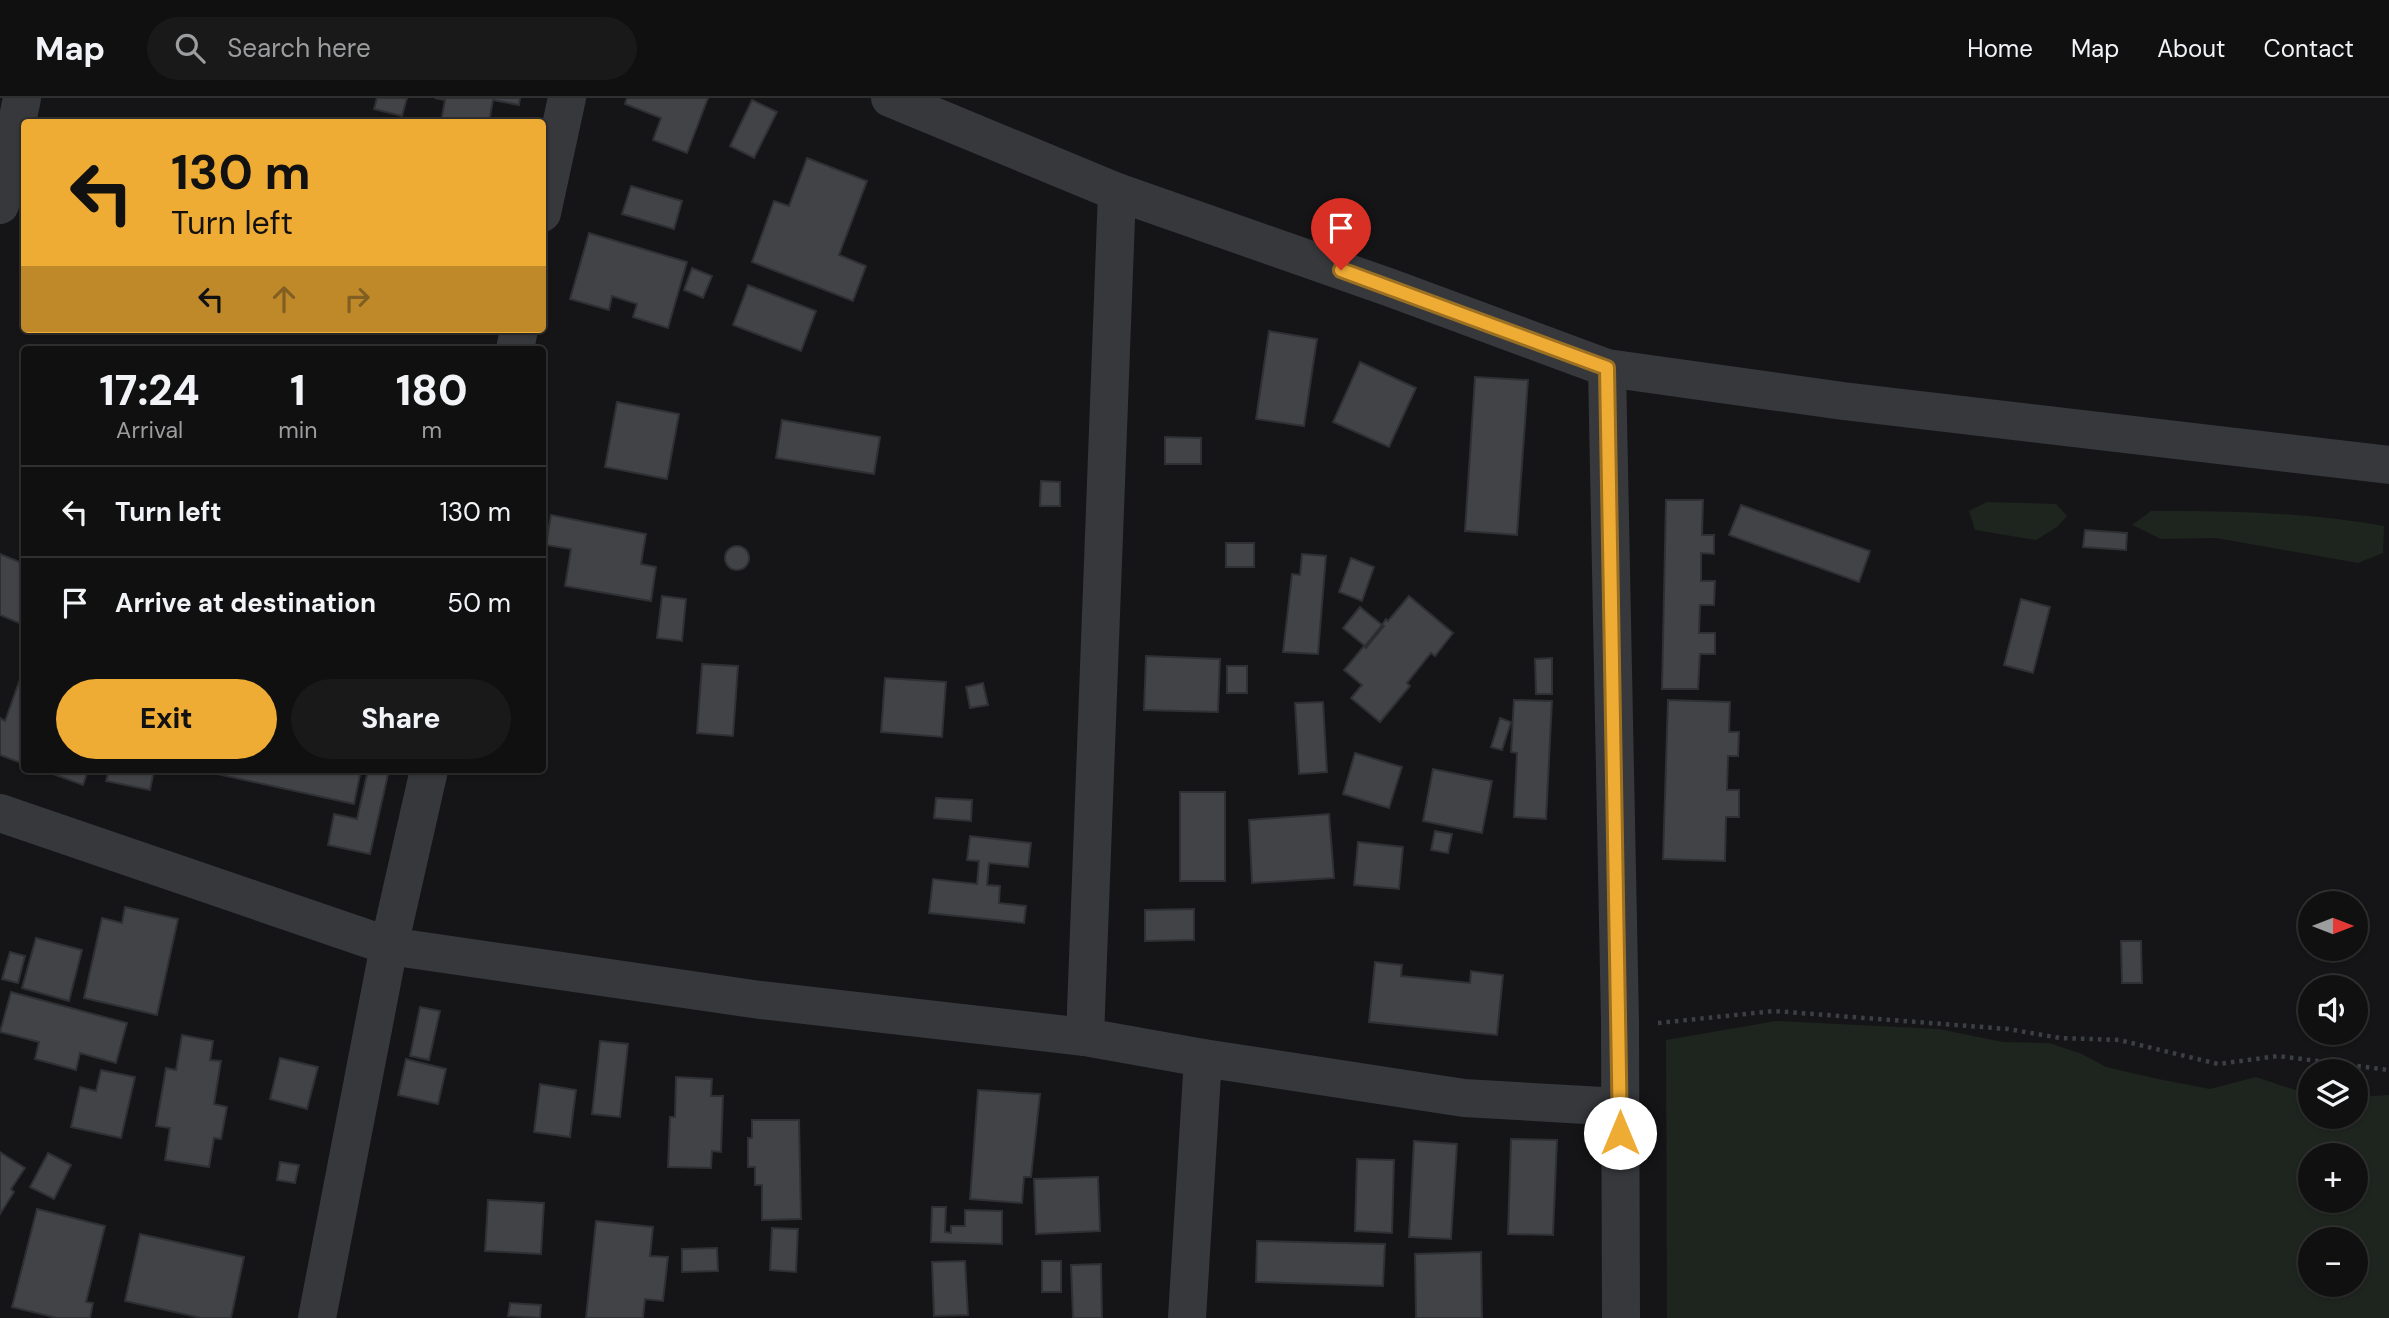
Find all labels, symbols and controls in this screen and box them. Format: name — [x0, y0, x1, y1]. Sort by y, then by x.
search box — [147, 17, 637, 80]
text: Map — [35, 27, 105, 70]
icon: search — [171, 29, 209, 67]
text: Search here — [227, 31, 371, 65]
text: Home — [1967, 33, 2033, 64]
text: Map — [2071, 33, 2119, 64]
text: About — [2157, 33, 2226, 64]
text: Contact — [2264, 33, 2354, 64]
text: 130 m — [171, 140, 311, 204]
icon: left — [56, 147, 147, 238]
pin — [1311, 198, 1371, 270]
text: Turn left — [171, 202, 293, 244]
icon: arrive — [1322, 209, 1360, 247]
icon: left — [192, 280, 230, 318]
icon: ahead — [265, 280, 303, 318]
icon: right — [338, 280, 376, 318]
text: 17:24 — [99, 363, 200, 418]
text: 1 — [290, 363, 306, 418]
text: 180 — [396, 363, 468, 418]
text: Arrival — [116, 415, 183, 445]
text: min — [278, 415, 317, 445]
text: m — [421, 415, 442, 445]
icon: left — [56, 493, 94, 531]
text: Turn left — [115, 495, 222, 529]
text: 130 m — [440, 495, 511, 529]
icon: arrive — [56, 584, 94, 622]
text: Arrive at destination — [115, 586, 376, 620]
text: 50 m — [447, 586, 511, 620]
button: Exit — [56, 679, 277, 759]
button: Share — [291, 679, 511, 759]
north arrow — [2298, 891, 2368, 961]
map controls — [2298, 891, 2368, 1297]
button: sound — [2298, 975, 2368, 1045]
button: layers — [2298, 1059, 2368, 1129]
position arrow — [1583, 1096, 1657, 1170]
button: + — [2298, 1143, 2368, 1213]
button: − — [2298, 1227, 2368, 1297]

